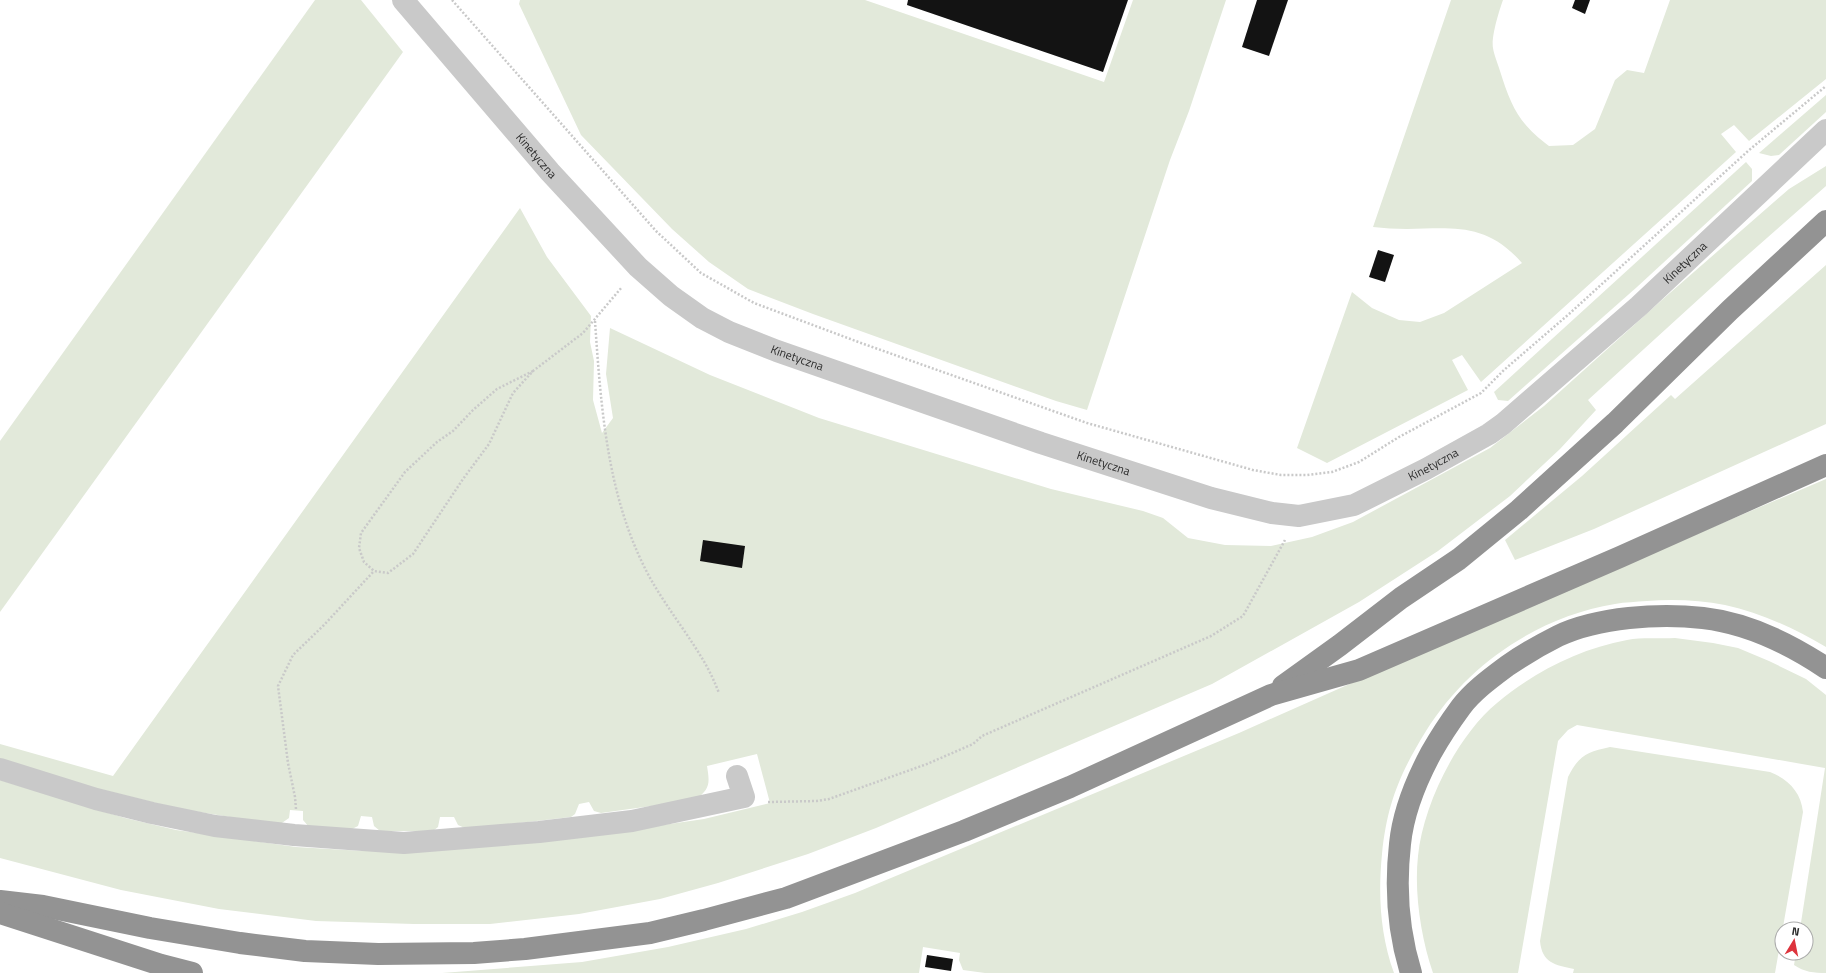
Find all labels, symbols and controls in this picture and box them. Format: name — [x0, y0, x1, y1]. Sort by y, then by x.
street label: Kinetyczna — [511, 128, 562, 183]
street label: Kinetyczna — [1658, 237, 1711, 288]
street label: Kinetyczna — [768, 339, 826, 376]
street label: Kinetyczna — [1404, 443, 1462, 486]
street label: Kinetyczna — [1075, 445, 1133, 480]
north arrow — [1774, 921, 1814, 961]
text: N — [1791, 923, 1801, 940]

